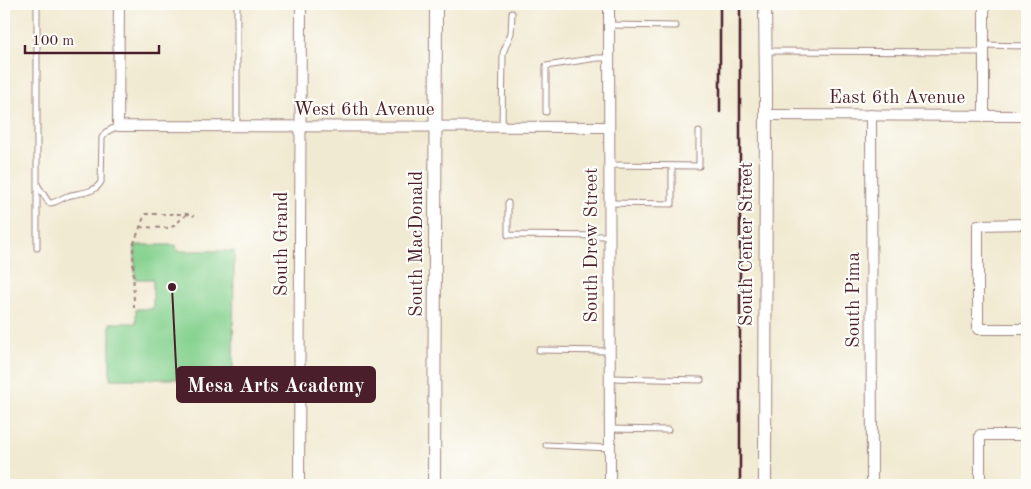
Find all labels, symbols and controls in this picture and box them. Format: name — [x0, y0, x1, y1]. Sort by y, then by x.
scale bar — [25, 22, 159, 54]
text: 100 m — [32, 34, 74, 49]
street label: East 6th Avenue — [829, 89, 965, 108]
street label: West 6th Avenue — [293, 101, 435, 120]
street label: South Center Street — [738, 162, 757, 326]
street label: South Drew Street — [583, 167, 602, 323]
street label: South MacDonald — [408, 171, 427, 317]
street label: South Grand — [273, 192, 292, 296]
street label: South Pima — [845, 251, 864, 348]
callout: Mesa Arts Academy — [177, 367, 375, 402]
text: Mesa Arts Academy — [187, 377, 365, 397]

